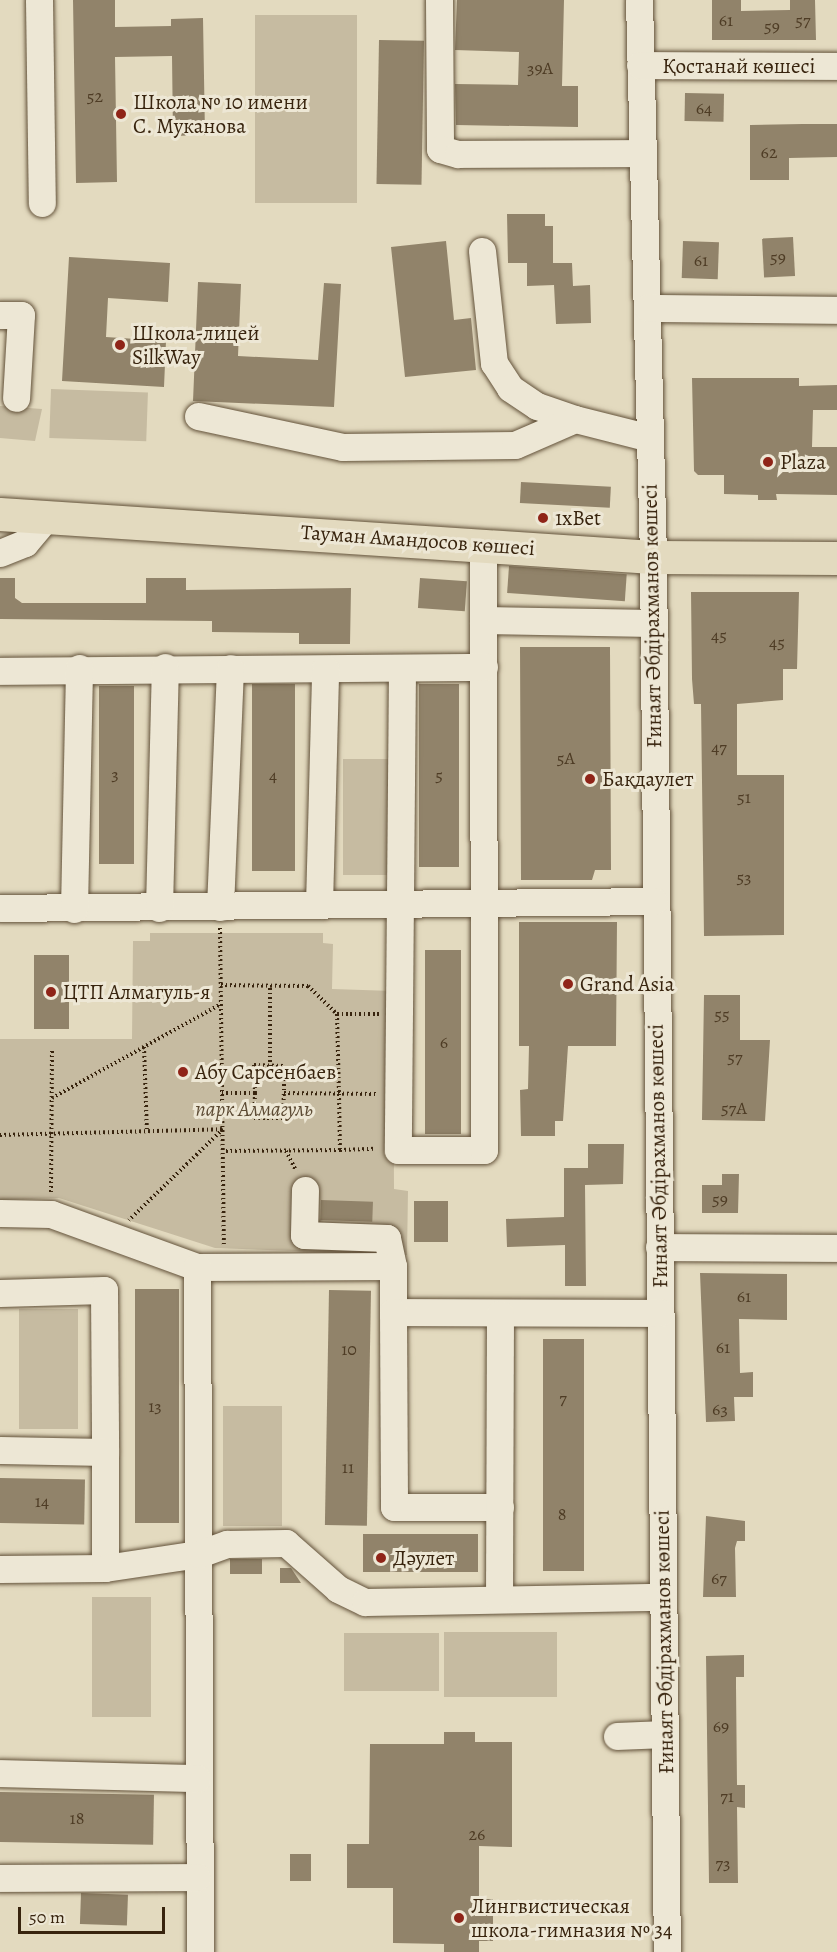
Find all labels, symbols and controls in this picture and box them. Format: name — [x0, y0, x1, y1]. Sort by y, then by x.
house number: 61 — [719, 9, 733, 31]
house number: 57 — [795, 9, 811, 31]
house number: 59 — [764, 15, 780, 37]
street label: Қостанай көшесі — [662, 53, 816, 79]
house number: 39А — [527, 57, 553, 79]
house number: 52 — [87, 85, 103, 107]
place label: Школа № 10 имени С. Муканова — [133, 89, 308, 139]
house number: 64 — [696, 97, 712, 119]
marker: Школа № 10 имени С. Муканова — [114, 107, 128, 121]
house number: 62 — [761, 141, 777, 163]
house number: 59 — [770, 246, 786, 268]
house number: 61 — [694, 249, 708, 271]
place label: Школа-лицей SilkWay — [132, 320, 260, 370]
marker: Школа-лицей SilkWay — [113, 338, 127, 352]
place label: Plaza — [780, 449, 826, 475]
marker: Plaza — [761, 455, 775, 469]
street label: Ғинаят Әбдірахманов көшесі — [637, 484, 667, 748]
place label: 1xBet — [555, 505, 601, 531]
marker: 1xBet — [536, 511, 550, 525]
street label: Тауман Амандосов көшесі — [300, 519, 536, 561]
house number: 45 — [711, 624, 727, 646]
house number: 45 — [769, 631, 785, 653]
house number: 47 — [711, 736, 727, 758]
house number: 5А — [557, 747, 575, 769]
house number: 3 — [111, 763, 119, 785]
house number: 4 — [269, 764, 277, 786]
house number: 5 — [435, 764, 443, 786]
place label: Бақдаулет — [602, 766, 694, 792]
marker: Бақдаулет — [583, 772, 597, 786]
house number: 51 — [737, 786, 751, 808]
house number: 53 — [736, 866, 752, 888]
place label: Grand Asia — [580, 971, 675, 997]
marker: Grand Asia — [561, 977, 575, 991]
place label: ЦТП Алмагуль-я — [63, 979, 210, 1005]
marker: ЦТП Алмагуль-я — [44, 985, 58, 999]
house number: 55 — [714, 1003, 730, 1025]
street label: Ғинаят Әбдірахманов көшесі — [643, 1024, 673, 1288]
house number: 6 — [440, 1031, 448, 1053]
house number: 57 — [727, 1046, 743, 1068]
place label: Абу Сарсенбаев — [195, 1059, 336, 1085]
marker: Абу Сарсенбаев — [176, 1065, 190, 1079]
park label: парк Алмагуль — [195, 1096, 313, 1122]
house number: 57А — [721, 1097, 747, 1119]
house number: 59 — [712, 1188, 728, 1210]
house number: 61 — [737, 1285, 751, 1307]
house number: 61 — [716, 1336, 730, 1358]
house number: 10 — [341, 1338, 357, 1360]
house number: 7 — [559, 1387, 567, 1409]
house number: 13 — [148, 1395, 162, 1417]
house number: 63 — [712, 1398, 728, 1420]
house number: 11 — [342, 1456, 354, 1478]
house number: 14 — [35, 1490, 49, 1512]
house number: 8 — [558, 1503, 566, 1525]
street label: Ғинаят Әбдірахманов көшесі — [649, 1510, 679, 1774]
place label: Дәулет — [393, 1545, 454, 1571]
marker: Дәулет — [374, 1551, 388, 1565]
house number: 67 — [711, 1567, 727, 1589]
house number: 69 — [713, 1715, 729, 1737]
house number: 71 — [720, 1785, 734, 1807]
house number: 18 — [70, 1807, 84, 1829]
house number: 26 — [469, 1823, 485, 1845]
house number: 73 — [715, 1852, 731, 1874]
place label: Лингвистическая школа-гимназия № 34 — [471, 1893, 672, 1943]
scale bar — [21, 1895, 168, 1933]
text: 50 m — [29, 1905, 65, 1929]
marker: Лингвистическая школа-гимназия № 34 — [452, 1911, 466, 1925]

